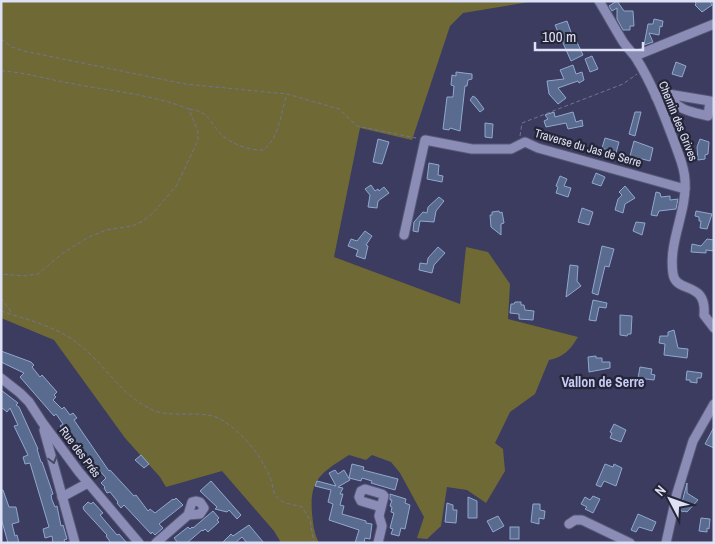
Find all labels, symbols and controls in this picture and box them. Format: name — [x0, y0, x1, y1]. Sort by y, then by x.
scale bar — [535, 20, 642, 52]
text: 100 m — [542, 26, 576, 47]
street label: Chemin des Grives — [655, 79, 701, 163]
street label: Traverse du Jas de Serre — [533, 125, 643, 171]
district label: Vallon de Serre — [562, 373, 644, 391]
street label: Rue des Prés — [56, 423, 104, 481]
one-way arrow — [47, 455, 58, 464]
north arrow — [645, 474, 695, 524]
text: N — [651, 481, 670, 500]

